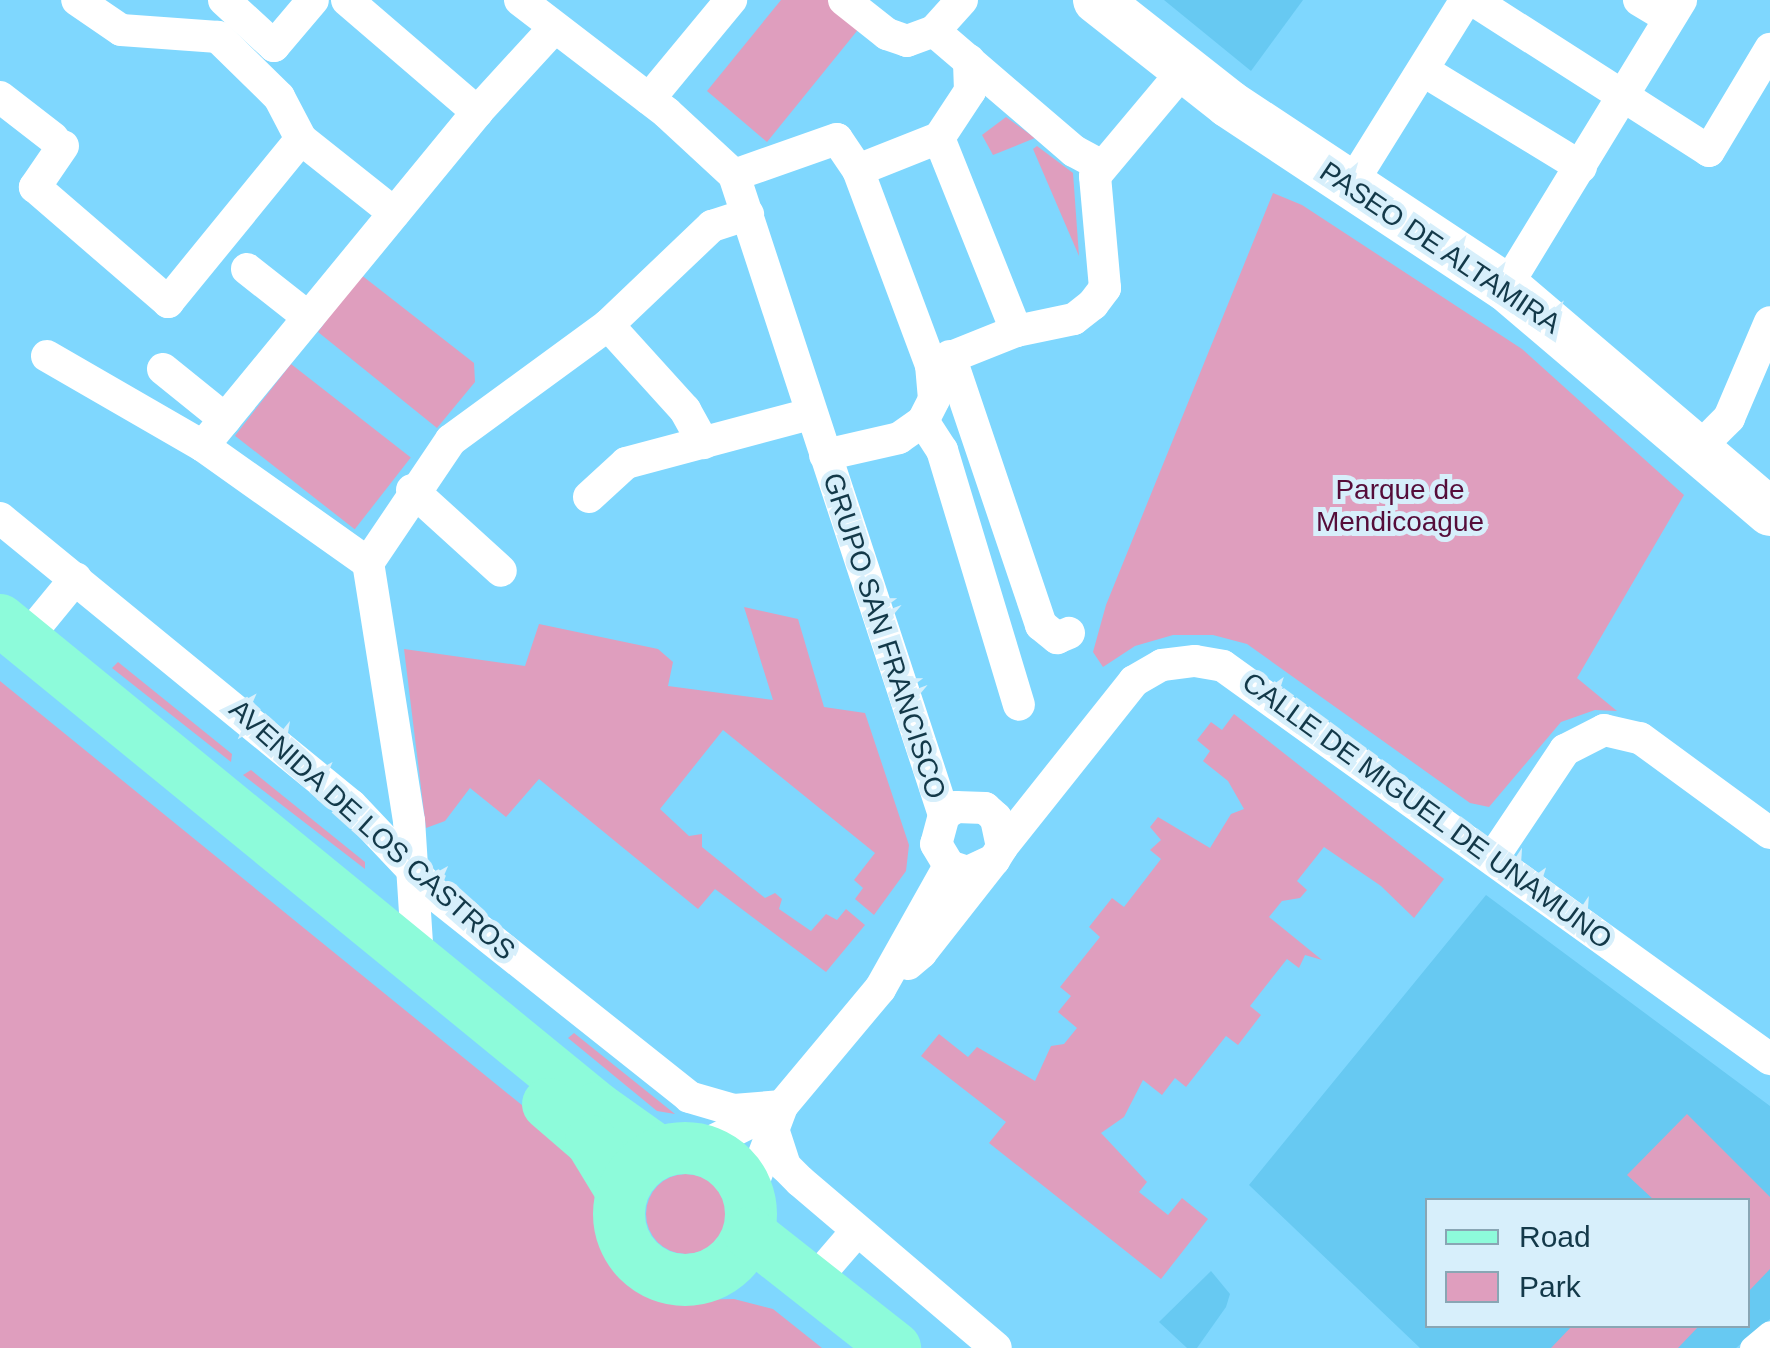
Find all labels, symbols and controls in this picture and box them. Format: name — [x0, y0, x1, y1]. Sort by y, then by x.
street label: PASEO DE ALTAMIRA — [1313, 154, 1567, 342]
street label: GRUPO SAN FRANCISCO — [815, 469, 953, 803]
park label: Parque de Mendicoague — [1316, 473, 1484, 539]
street label: CALLE DE MIGUEL DE UNAMUNO — [1235, 665, 1619, 957]
street label: AVENIDA DE LOS CASTROS — [222, 692, 522, 968]
legend — [1425, 1198, 1750, 1328]
text: Road — [1519, 1220, 1591, 1253]
text: Park — [1519, 1270, 1581, 1303]

